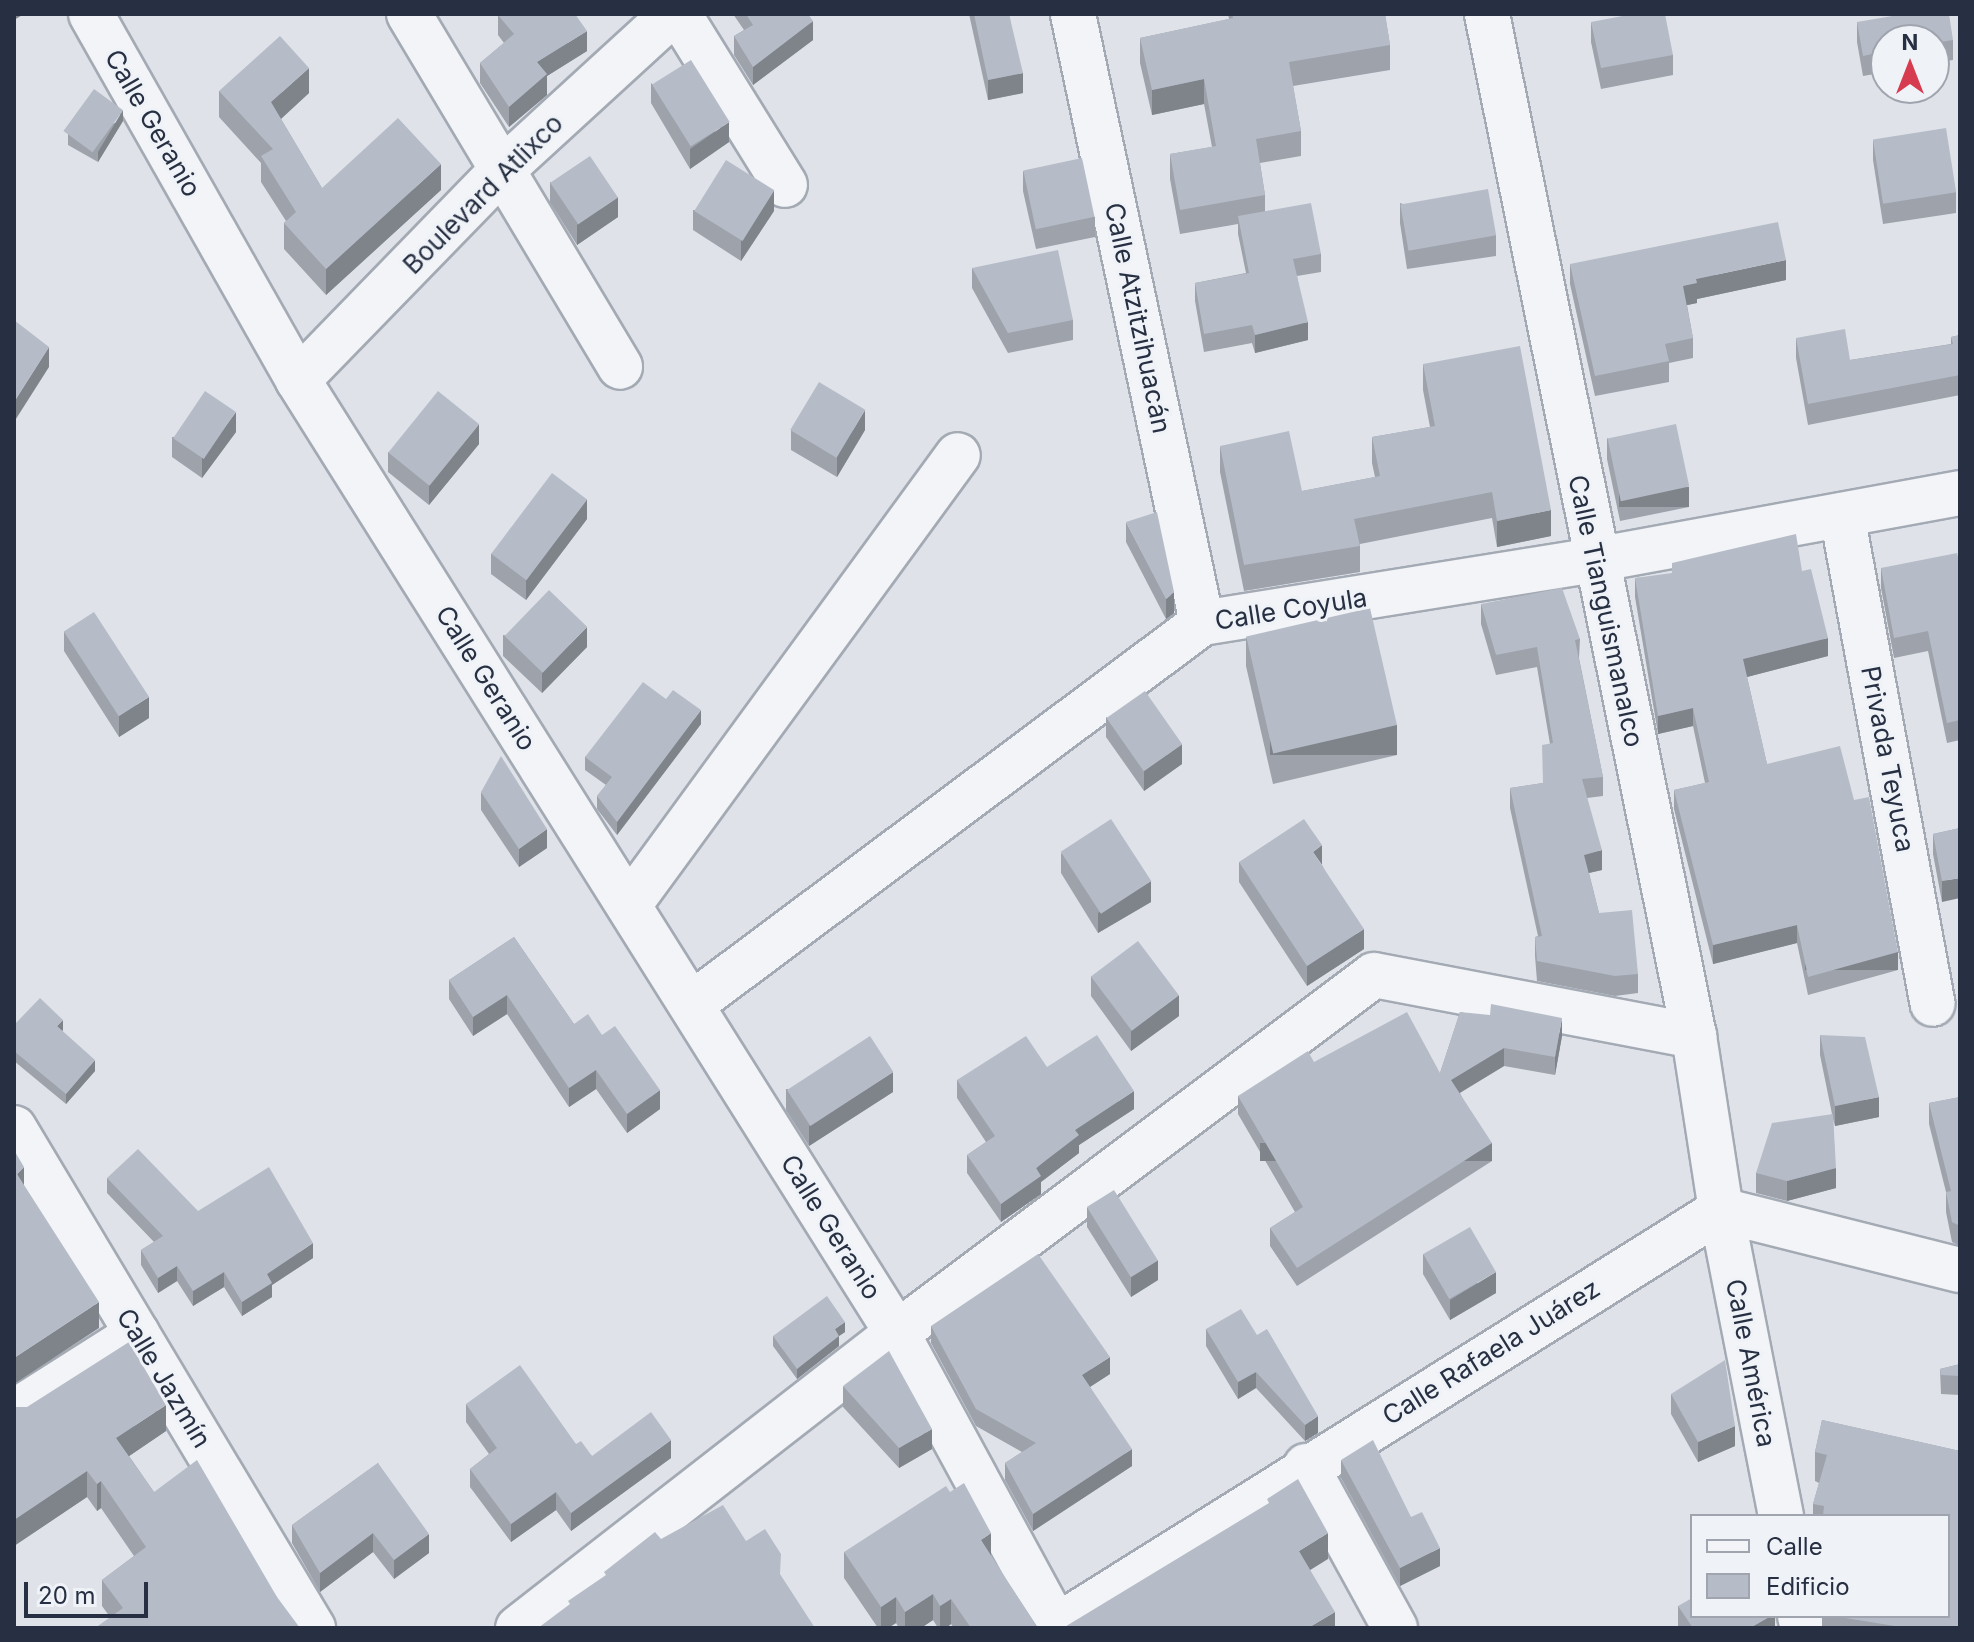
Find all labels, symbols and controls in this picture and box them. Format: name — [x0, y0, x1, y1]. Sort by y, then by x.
north arrow — [1870, 24, 1950, 104]
text: N — [1902, 29, 1918, 55]
street label: Calle Geranio — [98, 44, 208, 202]
street label: Boulevard Atlixco — [397, 108, 569, 280]
street label: Calle Atzitzihuacán — [1098, 200, 1178, 436]
street label: Calle Tianguismanalco — [1562, 472, 1650, 750]
street label: Calle Coyula — [1213, 582, 1369, 636]
street label: Calle Geranio — [429, 600, 543, 756]
street label: Privada Teyuca — [1855, 663, 1921, 855]
street label: Calle Geranio — [774, 1149, 888, 1305]
street label: Calle Rafaela Juárez — [1377, 1272, 1605, 1432]
street label: Calle América — [1719, 1276, 1783, 1450]
street label: Calle Jazmín — [110, 1303, 218, 1453]
legend — [1690, 1514, 1950, 1618]
text: Calle — [1766, 1532, 1823, 1561]
scale bar — [28, 1566, 152, 1616]
text: Edificio — [1766, 1572, 1850, 1601]
text: 20 m — [38, 1581, 96, 1610]

